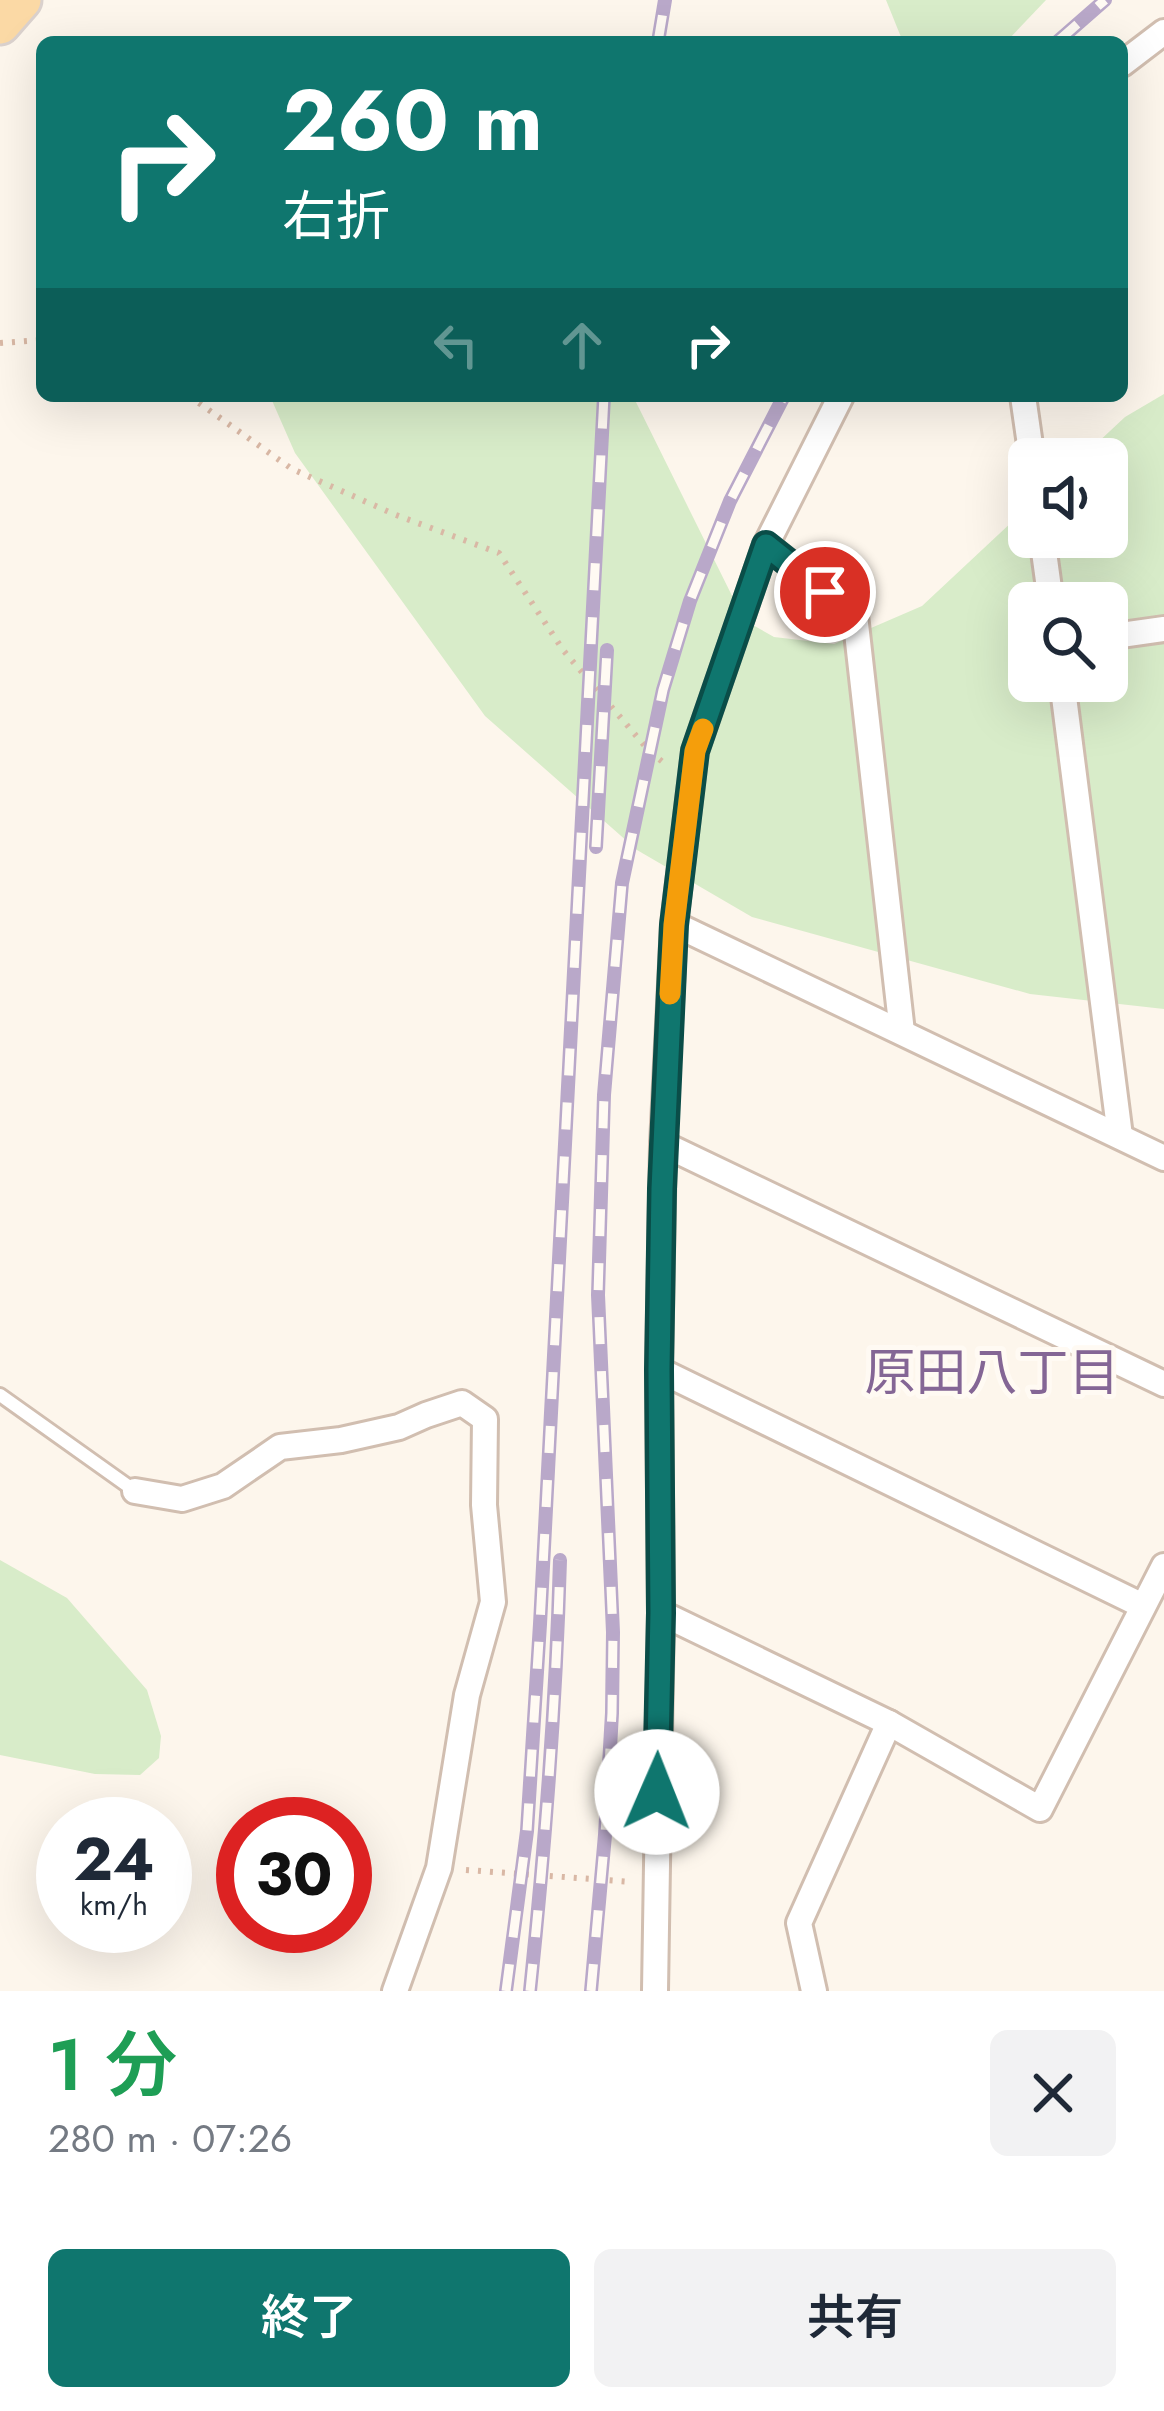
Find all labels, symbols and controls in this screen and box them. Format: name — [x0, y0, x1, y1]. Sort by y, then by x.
text: 260 m — [282, 60, 543, 182]
icon: right — [84, 84, 240, 240]
text: 右折 — [282, 177, 390, 255]
icon: left — [423, 312, 489, 378]
icon: ahead — [549, 312, 615, 378]
icon: right — [675, 312, 741, 378]
map controls — [1008, 438, 1128, 702]
button: sound — [1008, 438, 1128, 558]
pin — [774, 541, 876, 643]
icon: arrive — [792, 559, 858, 625]
button: search — [1008, 582, 1128, 702]
district label: 原田八丁目 — [864, 1335, 1120, 1409]
position arrow — [594, 1729, 720, 1855]
speed limit sign: 30 — [216, 1797, 372, 1953]
text: 24 — [73, 1816, 155, 1903]
text: km/h — [80, 1883, 148, 1926]
text: 1 分 — [48, 2013, 177, 2117]
button: close — [990, 2030, 1116, 2156]
text: 280 m · 07:26 — [48, 2110, 292, 2167]
button: 終了 — [48, 2249, 570, 2387]
button: 共有 — [594, 2249, 1116, 2387]

